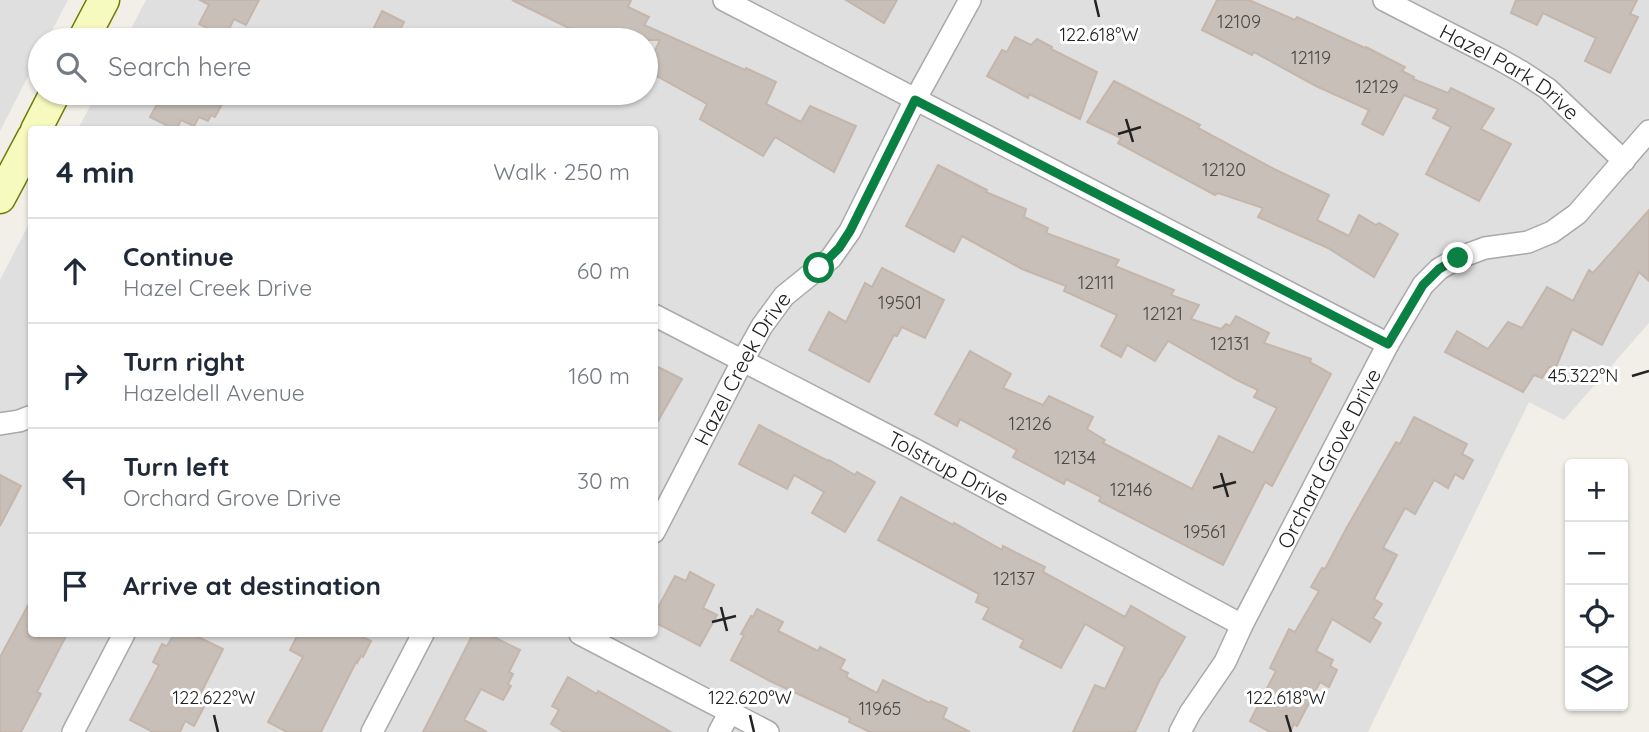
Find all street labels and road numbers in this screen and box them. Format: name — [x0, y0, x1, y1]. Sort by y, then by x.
street label: Hazel Park Drive — [1435, 18, 1585, 125]
street label: Hazel Creek Drive — [688, 286, 796, 450]
street label: Orchard Grove Drive — [1271, 364, 1386, 553]
street label: Tolstrup Drive — [884, 425, 1014, 511]

